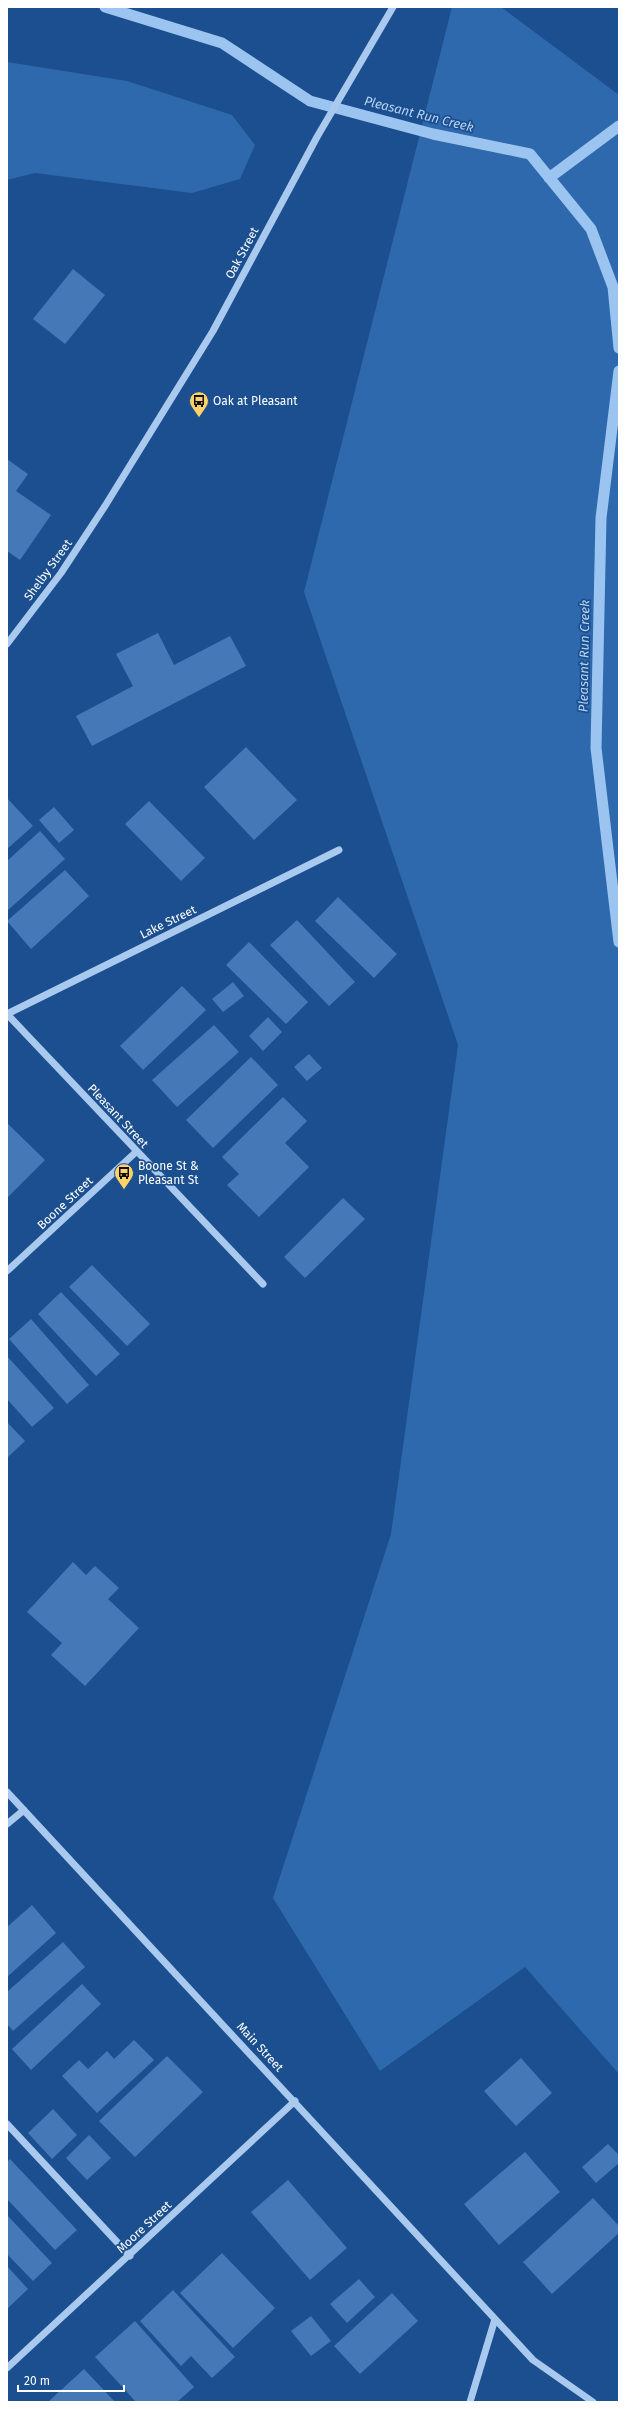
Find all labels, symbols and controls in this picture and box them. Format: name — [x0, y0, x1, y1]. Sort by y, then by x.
water label: Pleasant Run Creek — [363, 93, 475, 135]
street label: Oak Street — [223, 224, 262, 281]
bus stop icon: Oak at Pleasant — [188, 390, 210, 418]
place label: Oak at Pleasant — [213, 394, 298, 408]
street label: Shelby Street — [21, 536, 75, 603]
water label: Pleasant Run Creek — [576, 600, 592, 712]
street label: Lake Street — [138, 902, 199, 942]
street label: Pleasant Street — [85, 1081, 152, 1151]
place label: Boone St & Pleasant St — [138, 1159, 199, 1187]
bus stop icon: Boone St & Pleasant St — [113, 1162, 135, 1190]
street label: Boone Street — [34, 1173, 96, 1232]
street label: Main Street — [234, 2020, 287, 2075]
street label: Moore Street — [114, 2198, 175, 2256]
scale bar — [18, 2367, 124, 2393]
text: 20 m — [24, 2374, 50, 2388]

